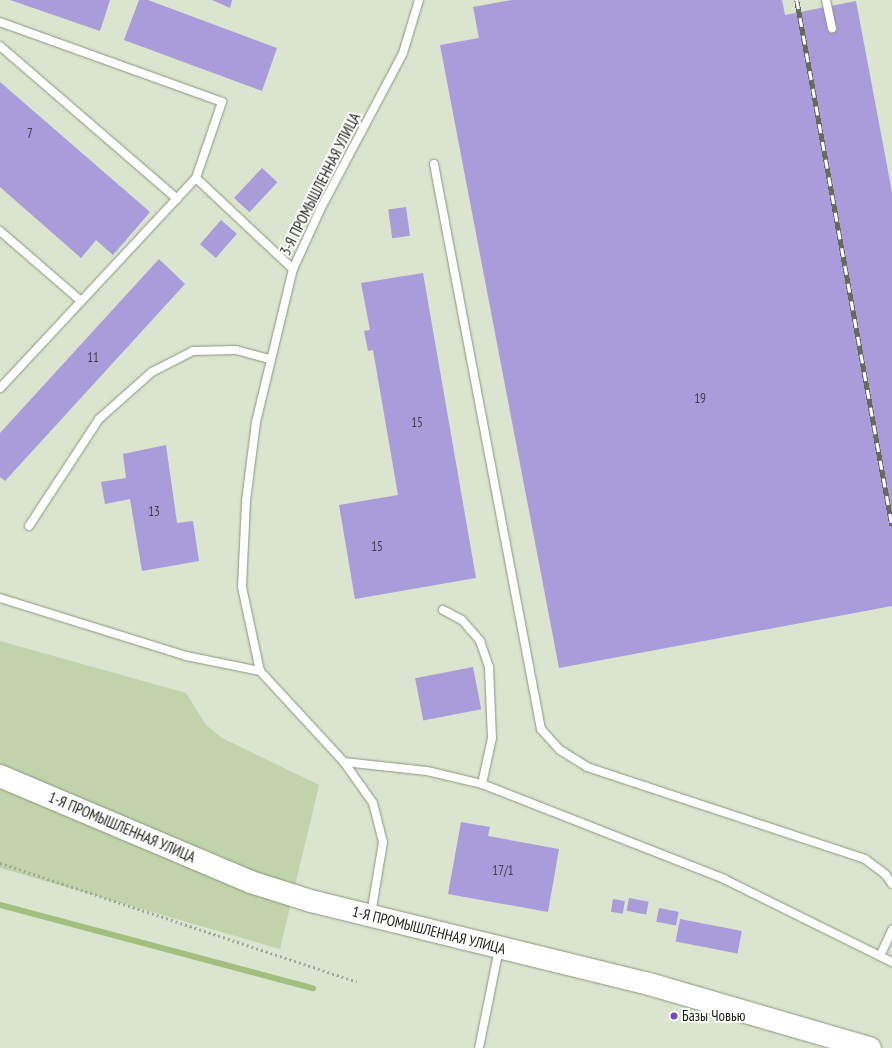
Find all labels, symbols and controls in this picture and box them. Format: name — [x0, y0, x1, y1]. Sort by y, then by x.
street label: 3-Я ПРОМЫШЛЕННАЯ УЛИЦА — [276, 109, 364, 259]
house number: 7 — [27, 126, 33, 142]
house number: 11 — [87, 350, 99, 366]
house number: 19 — [694, 391, 706, 407]
house number: 15 — [411, 415, 423, 431]
house number: 13 — [148, 504, 160, 520]
house number: 15 — [371, 539, 383, 555]
street label: 1-Я ПРОМЫШЛЕННАЯ УЛИЦА — [46, 788, 198, 866]
house number: 17/1 — [492, 863, 514, 879]
street label: 1-Я ПРОМЫШЛЕННАЯ УЛИЦА — [350, 902, 508, 958]
place label: Базы Човью — [682, 1007, 745, 1025]
marker: Базы Човью — [669, 1011, 679, 1021]

